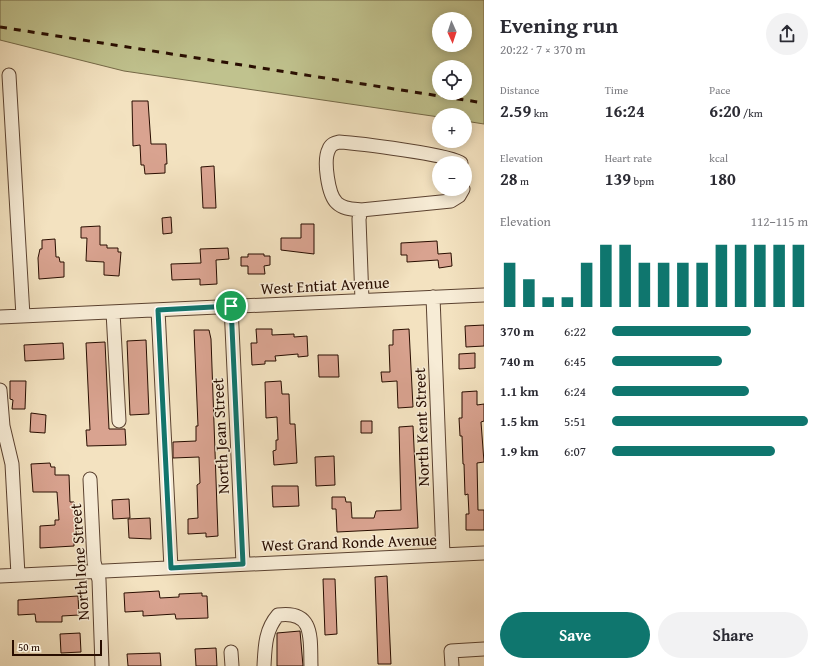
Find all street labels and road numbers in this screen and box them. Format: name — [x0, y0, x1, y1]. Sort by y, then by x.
street label: West Entiat Avenue — [260, 270, 390, 300]
street label: North Kent Street — [407, 367, 435, 487]
street label: North Jean Street — [205, 377, 235, 495]
street label: North Ione Street — [63, 502, 95, 621]
street label: West Grand Ronde Avenue — [261, 527, 437, 557]

